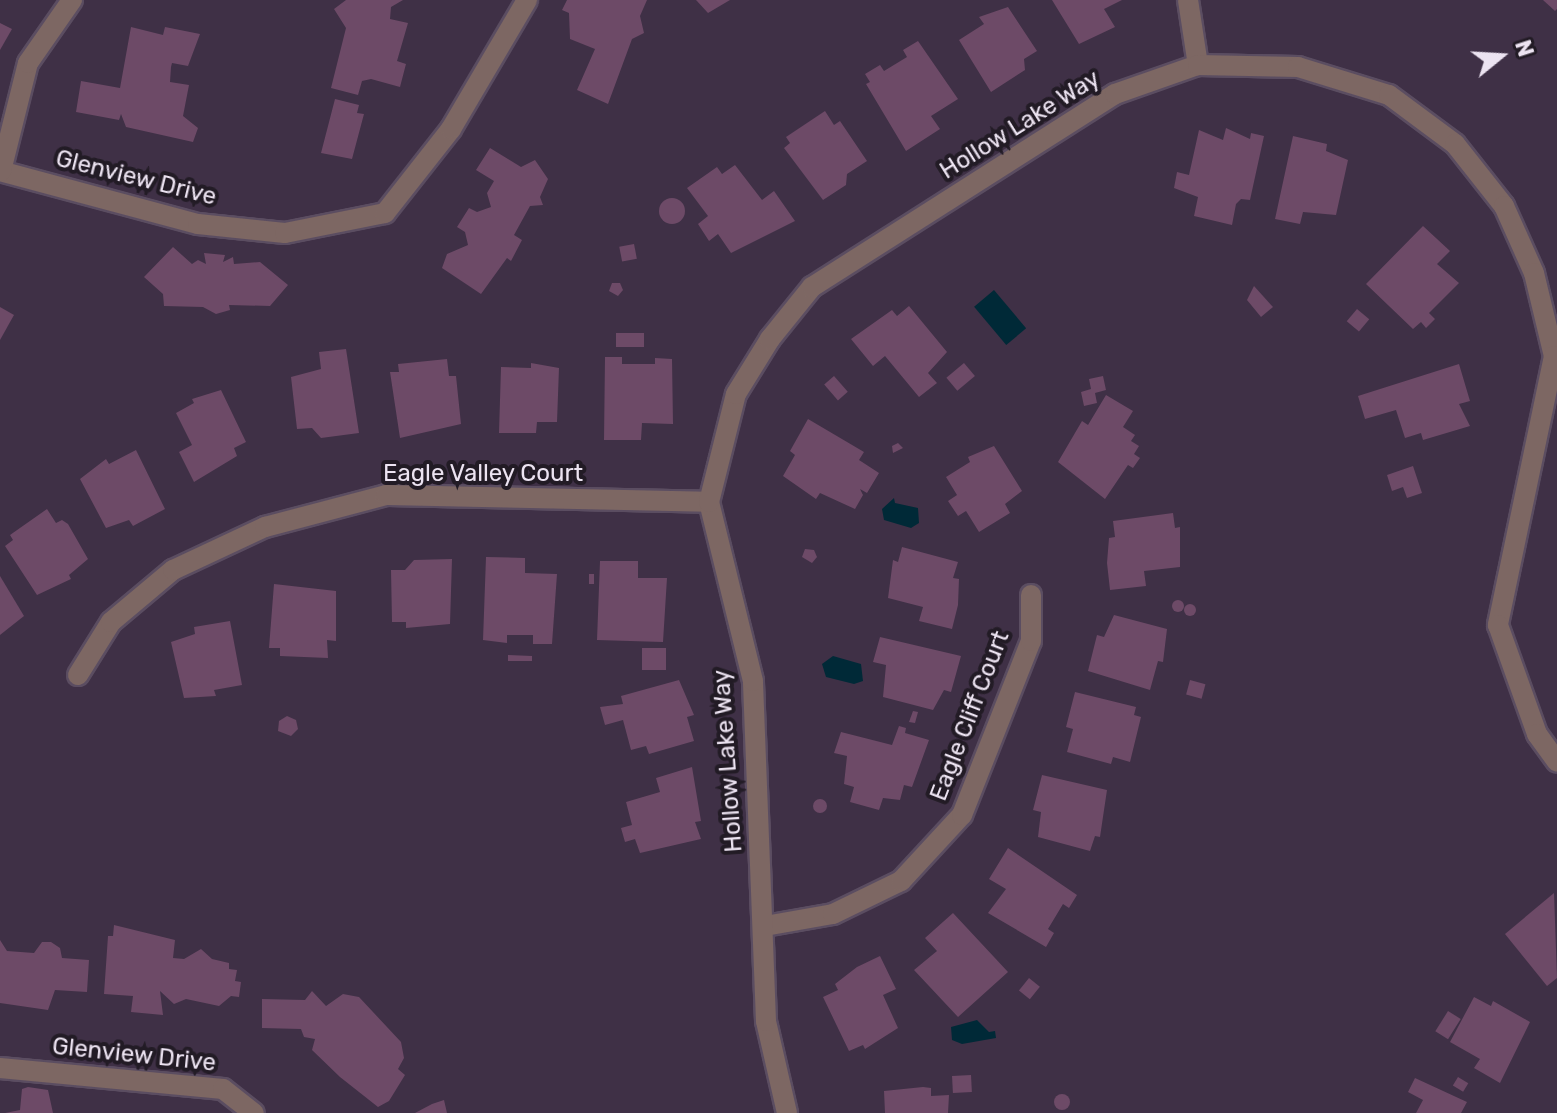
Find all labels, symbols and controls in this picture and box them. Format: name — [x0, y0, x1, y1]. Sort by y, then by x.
north arrow — [1461, 16, 1541, 96]
text: N — [1509, 37, 1540, 60]
street label: Hollow Lake Way — [934, 64, 1106, 186]
street label: Glenview Drive — [53, 144, 219, 212]
street label: Eagle Valley Court — [382, 460, 584, 488]
street label: Eagle Cliff Court — [924, 627, 1016, 805]
street label: Hollow Lake Way — [707, 668, 749, 854]
street label: Glenview Drive — [50, 1032, 218, 1078]

